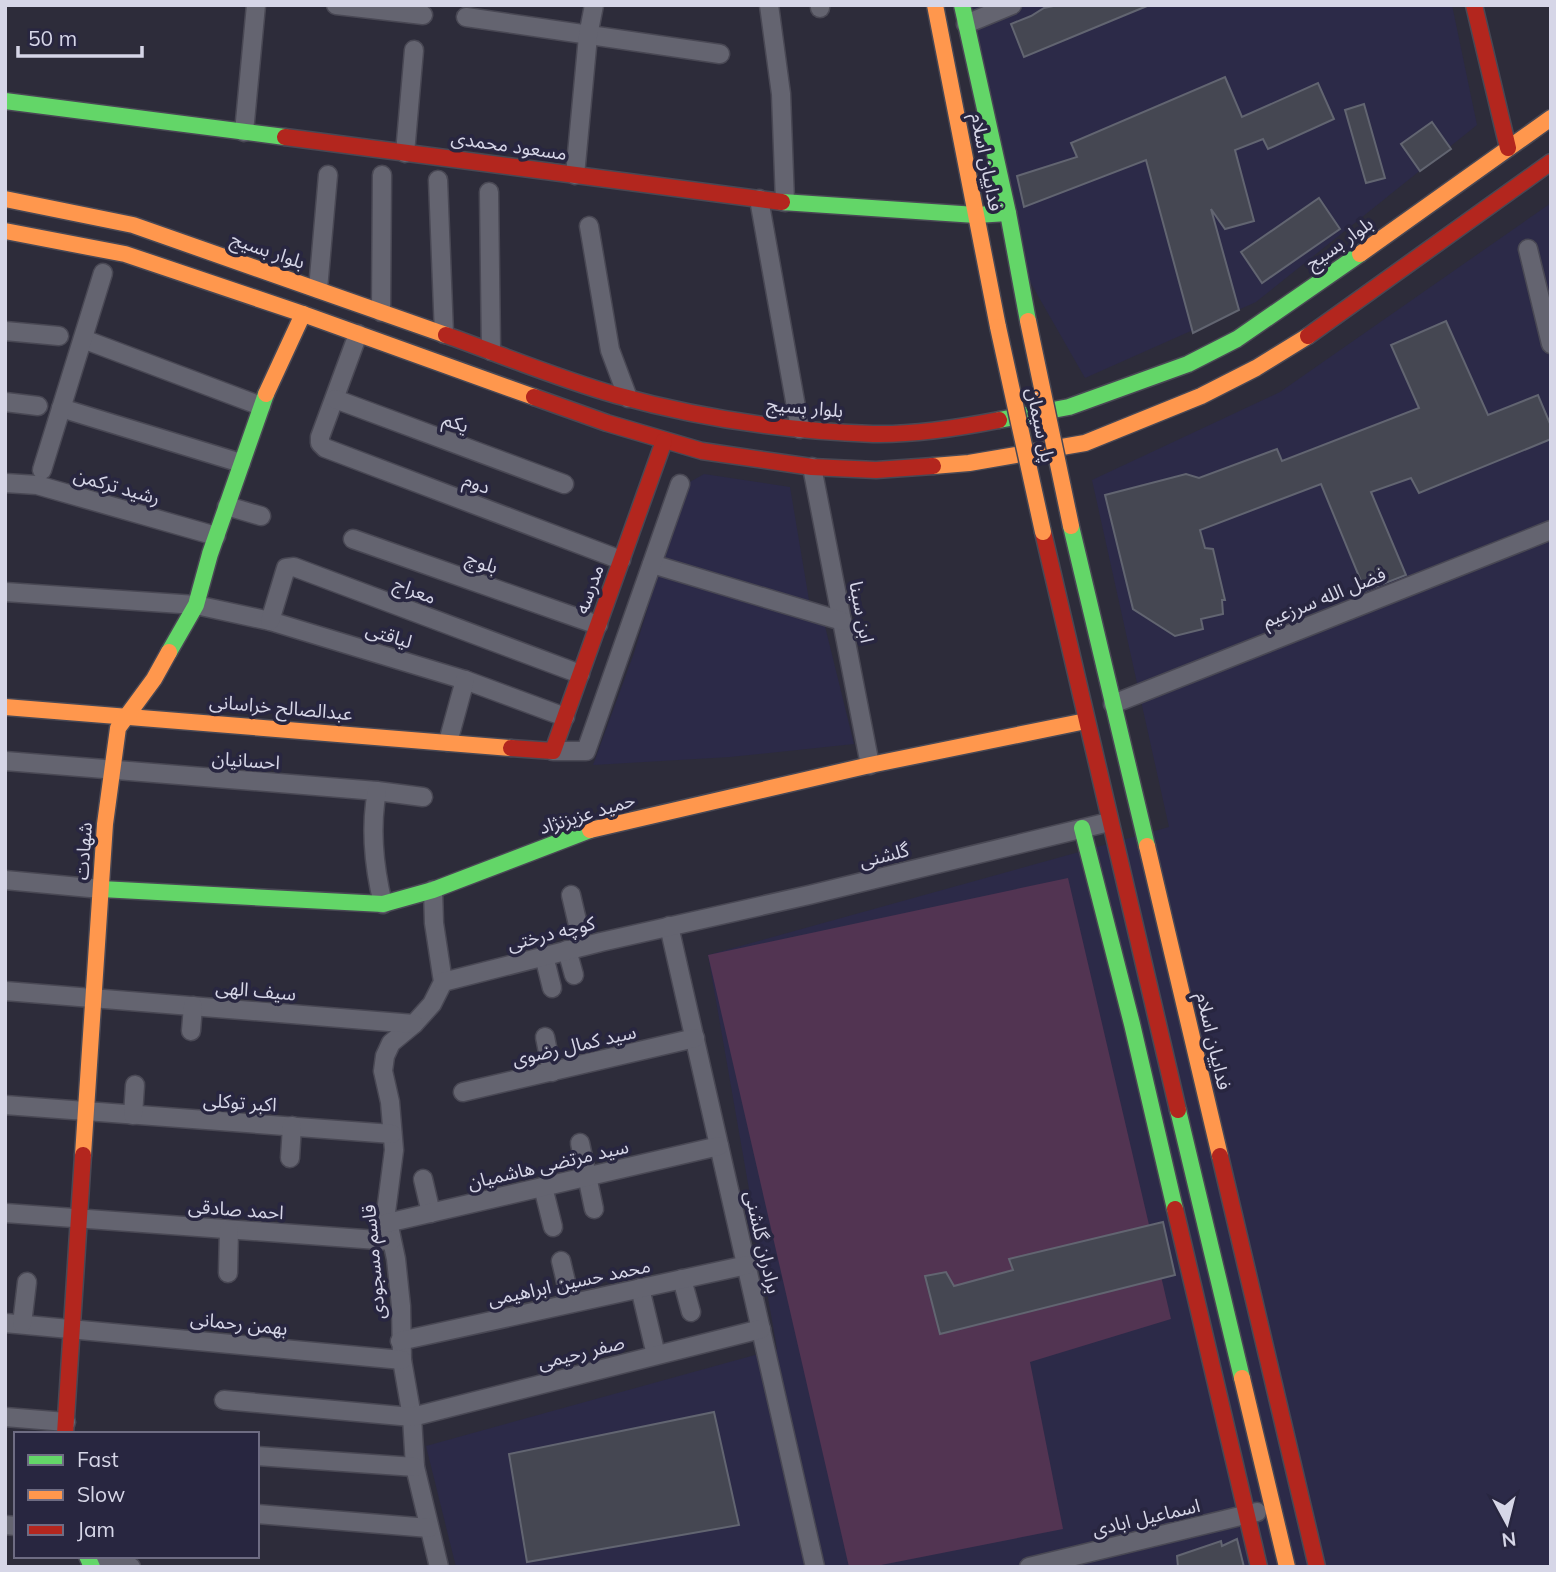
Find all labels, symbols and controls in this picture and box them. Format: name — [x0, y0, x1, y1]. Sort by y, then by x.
scale bar — [18, 14, 142, 58]
text: 50 m — [28, 25, 77, 51]
street label: فداییان اسلام — [963, 111, 1008, 214]
street label: مسعود محمدی — [450, 125, 568, 165]
street label: بلوار بسیج — [1301, 211, 1379, 277]
street label: بلوار بسیج — [227, 226, 308, 277]
street label: پل سیمان — [1020, 385, 1061, 465]
street label: بلوار بسیج — [765, 392, 844, 425]
street label: یکم — [439, 406, 472, 441]
street label: رشید ترکمن — [71, 462, 163, 510]
street label: دوم — [459, 467, 494, 502]
street label: بلوچ — [462, 545, 501, 580]
street label: مدرسه — [569, 561, 609, 617]
street label: فضل الله سرزعیم — [1259, 561, 1390, 635]
street label: معراج — [390, 571, 440, 611]
street label: ابن سینا — [844, 579, 880, 645]
street label: لیاقتی — [363, 617, 415, 653]
street label: عبدالصالح خراسانی — [208, 689, 354, 728]
street label: احسانیان — [211, 746, 281, 774]
street label: حمید عزیزنژاد — [536, 787, 638, 839]
street label: شهادت — [69, 821, 97, 881]
street label: گلشنی — [857, 837, 912, 873]
street label: کوچه درختی — [505, 910, 599, 957]
street label: سیف الهی — [215, 975, 297, 1005]
street label: فداییان اسلام — [1188, 990, 1237, 1093]
street label: سید کمال رضوی — [510, 1019, 638, 1071]
street label: اکبر توکلی — [202, 1087, 278, 1117]
street label: سید مرتضی هاشمیان — [465, 1134, 631, 1194]
street label: برادران گلشنی — [740, 1188, 786, 1296]
street label: احمد صادقی — [187, 1194, 285, 1224]
street label: قاسم مسجودی — [356, 1203, 393, 1320]
street label: محمد حسین ابراهیمی — [486, 1253, 652, 1311]
street label: بهمن رحمانی — [189, 1306, 289, 1340]
street label: صفر رحیمی — [535, 1330, 627, 1374]
legend — [14, 1432, 259, 1558]
text: Fast — [77, 1446, 119, 1472]
text: Slow — [77, 1481, 125, 1507]
north arrow — [1472, 1488, 1542, 1558]
street label: اسماعیل ابادی — [1090, 1493, 1202, 1541]
text: Jam — [77, 1516, 115, 1542]
text: N — [1500, 1527, 1518, 1553]

